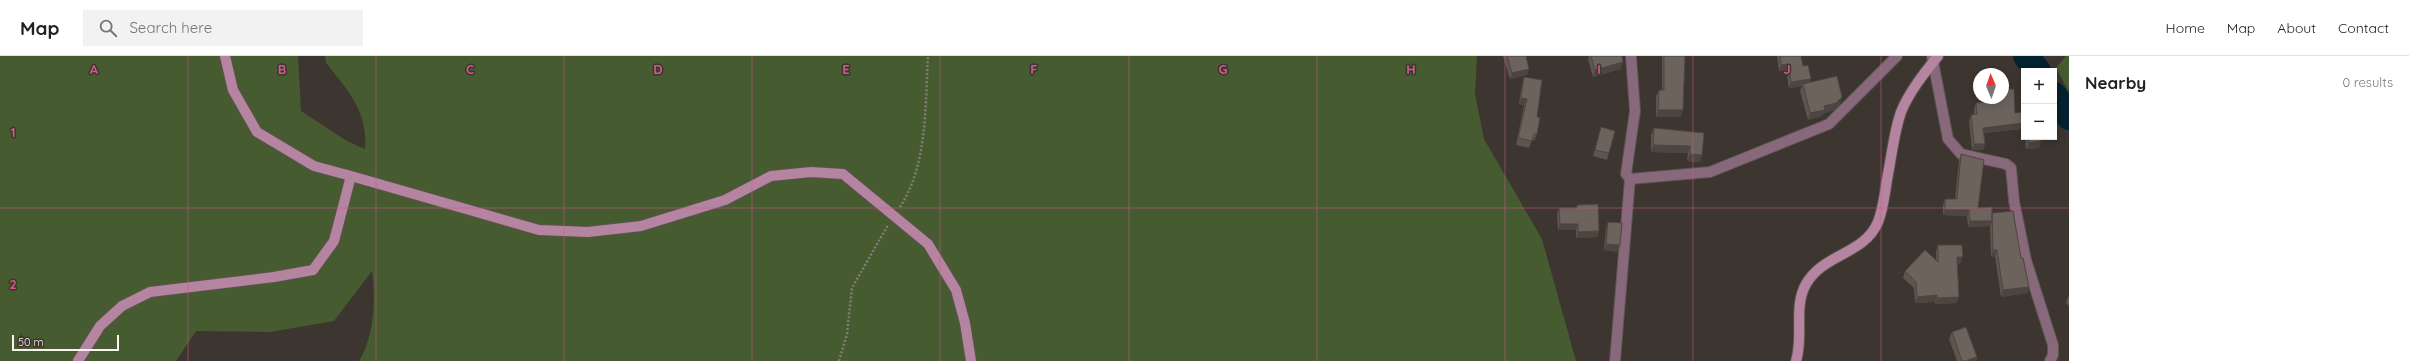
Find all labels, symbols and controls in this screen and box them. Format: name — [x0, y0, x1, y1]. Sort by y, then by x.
search box — [83, 10, 363, 46]
text: Map — [20, 16, 59, 40]
icon: search — [97, 17, 119, 39]
text: Search here — [129, 18, 212, 37]
text: Home — [2166, 19, 2205, 37]
text: Map — [2227, 19, 2255, 37]
text: About — [2277, 19, 2316, 37]
text: Contact — [2338, 19, 2389, 37]
text: A — [90, 61, 99, 77]
text: B — [278, 61, 286, 77]
text: C — [466, 61, 474, 77]
text: D — [653, 61, 663, 77]
text: E — [842, 61, 850, 77]
text: F — [1030, 61, 1038, 77]
text: G — [1218, 61, 1228, 77]
text: H — [1406, 61, 1416, 77]
text: I — [1597, 61, 1601, 77]
text: J — [1783, 61, 1791, 77]
north arrow — [1973, 68, 2009, 104]
map controls — [2021, 68, 2057, 140]
button: + — [2021, 68, 2057, 104]
text: Nearby — [2085, 72, 2146, 93]
text: 0 results — [2342, 74, 2393, 90]
button: − — [2021, 104, 2057, 140]
text: 1 — [10, 124, 16, 140]
text: 2 — [9, 276, 17, 292]
scale bar — [12, 333, 119, 352]
text: 50 m — [18, 335, 44, 349]

